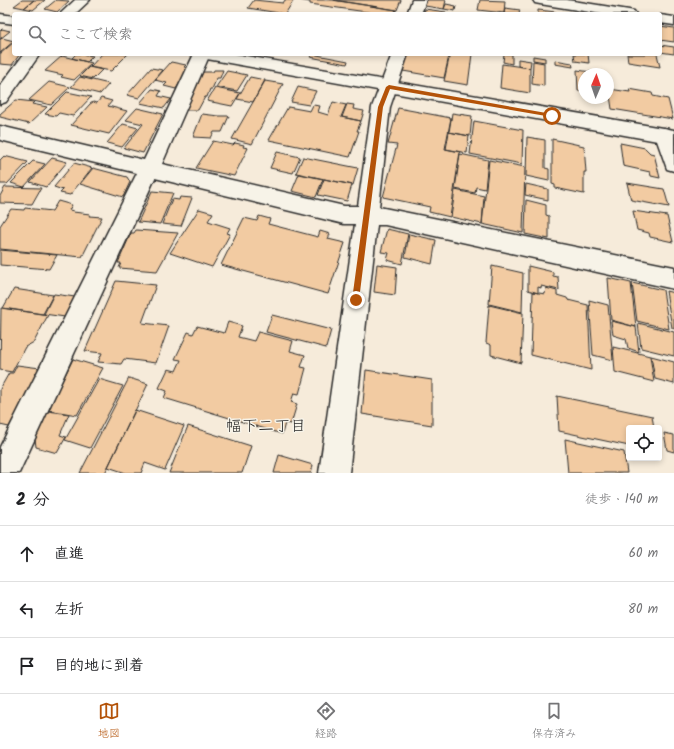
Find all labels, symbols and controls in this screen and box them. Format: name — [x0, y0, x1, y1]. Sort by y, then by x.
search box — [12, 12, 662, 56]
icon: search — [26, 23, 48, 45]
text: ここで検索 — [58, 23, 133, 47]
north arrow — [578, 68, 614, 104]
route start — [543, 107, 561, 125]
route end — [347, 291, 365, 309]
district label: 幅下二丁目 — [226, 414, 306, 439]
map controls — [626, 425, 662, 461]
button: locate — [626, 425, 662, 461]
text: 2 分 — [16, 487, 49, 514]
text: 徒歩 · 140 m — [585, 489, 658, 510]
text: 直進 — [54, 542, 84, 566]
icon: ahead — [16, 543, 38, 565]
text: 60 m — [629, 543, 658, 564]
text: 左折 — [54, 598, 84, 622]
icon: left — [16, 599, 38, 621]
text: 80 m — [628, 599, 658, 620]
text: 目的地に到着 — [54, 654, 144, 678]
icon: arrive — [16, 655, 38, 677]
tab: 地図 — [98, 700, 120, 743]
tab: 経路 — [315, 700, 337, 743]
tab: 保存済み — [532, 700, 576, 743]

